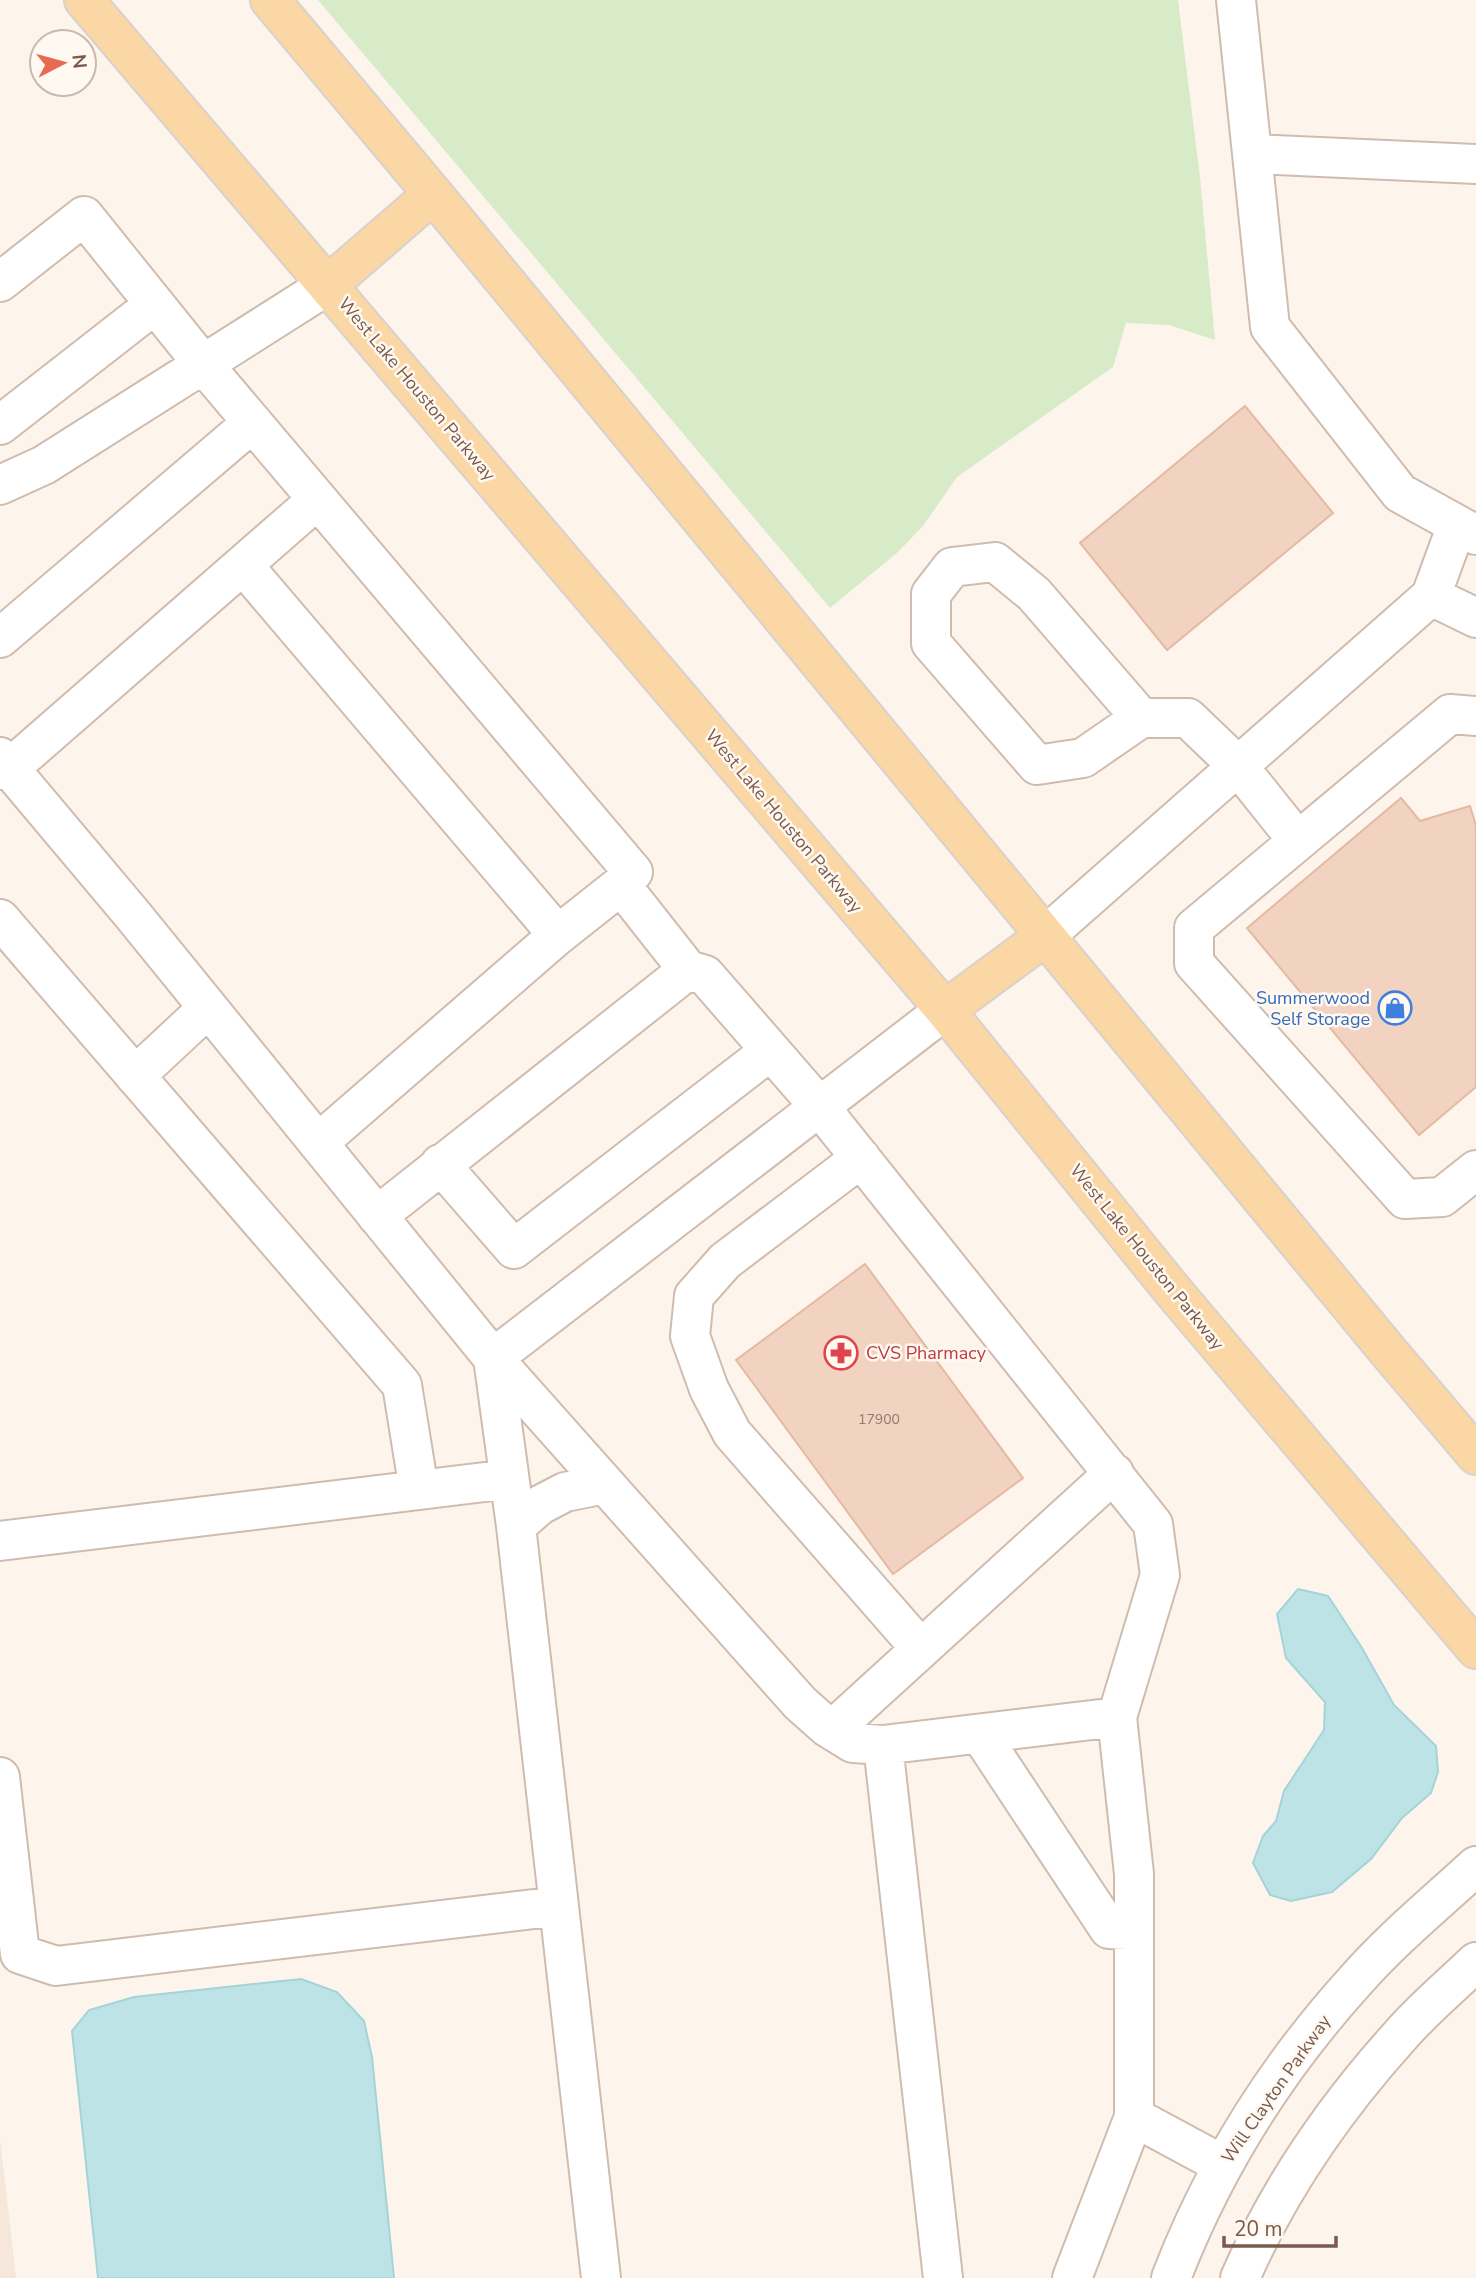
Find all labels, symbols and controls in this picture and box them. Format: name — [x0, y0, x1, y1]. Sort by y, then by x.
north arrow — [28, 28, 98, 98]
text: N — [65, 53, 93, 70]
street label: West Lake Houston Parkway — [333, 292, 502, 486]
street label: West Lake Houston Parkway — [700, 724, 869, 918]
place label: Summerwood Self Storage — [1256, 986, 1370, 1031]
shop icon: Summerwood Self Storage — [1376, 989, 1414, 1027]
street label: West Lake Houston Parkway — [1064, 1159, 1230, 1356]
pharmacy icon: CVS Pharmacy — [822, 1334, 860, 1372]
place label: CVS Pharmacy — [866, 1341, 987, 1365]
house number: 17900 — [858, 1410, 900, 1429]
street label: Will Clayton Parkway — [1216, 2009, 1337, 2168]
scale bar — [1224, 2204, 1336, 2248]
text: 20 m — [1234, 2215, 1283, 2243]

